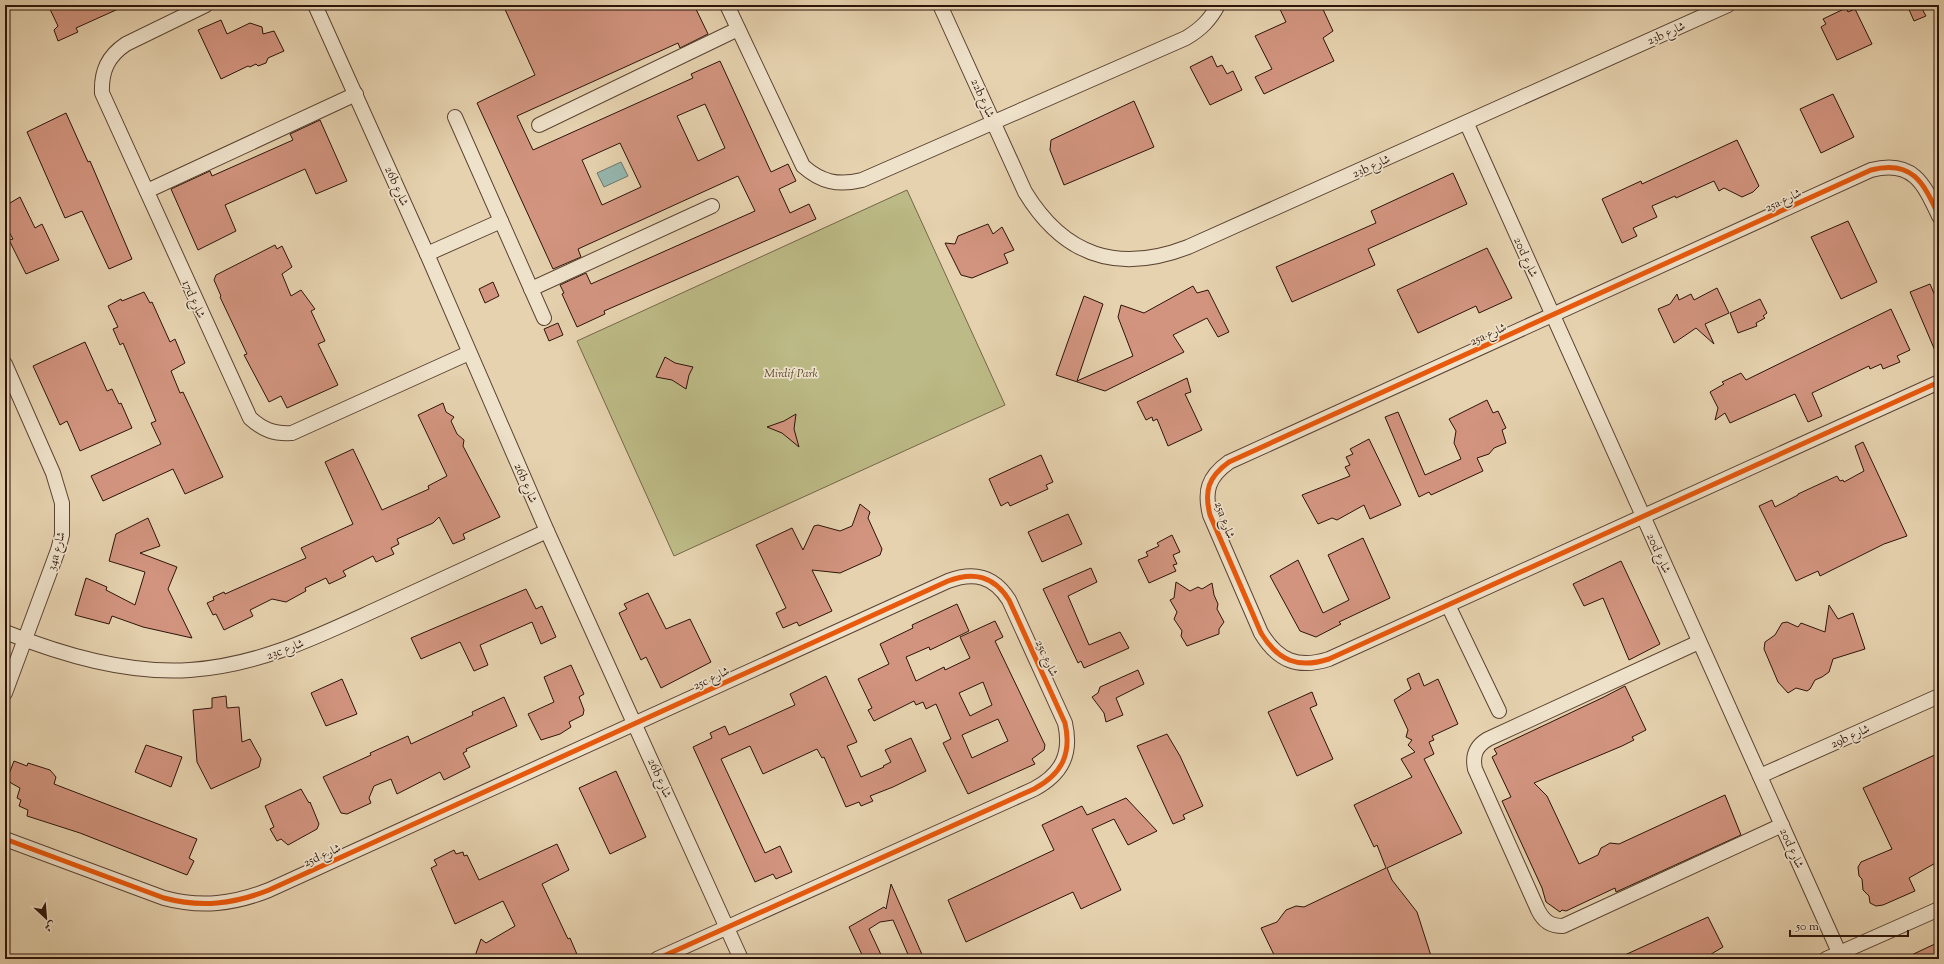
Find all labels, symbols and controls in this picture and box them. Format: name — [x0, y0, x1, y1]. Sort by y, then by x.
street label: 23b شارع — [1644, 17, 1689, 51]
street label: 22b شارع — [965, 76, 999, 121]
street label: 23b شارع — [1349, 150, 1394, 184]
street label: 26b شارع — [378, 164, 413, 210]
street label: 25a شارع — [1762, 185, 1805, 218]
street label: 20d شارع — [1507, 234, 1542, 281]
street label: 17d شارع — [176, 277, 210, 322]
street label: 25a شارع — [1467, 319, 1510, 352]
park label: Mirdif Park — [764, 365, 819, 383]
street label: 26b شارع — [508, 461, 542, 507]
street label: 25a شارع — [1208, 499, 1239, 542]
street label: 34a شارع — [43, 530, 72, 573]
street label: 20d شارع — [1640, 530, 1675, 577]
street label: 23c شارع — [264, 635, 307, 666]
street label: 25c شارع — [1029, 637, 1062, 680]
street label: 25c شارع — [690, 663, 733, 696]
street label: 29b شارع — [1828, 720, 1873, 754]
street label: 26b شارع — [641, 756, 676, 802]
street label: 20d شارع — [1773, 825, 1808, 872]
street label: 25d شارع — [301, 840, 345, 873]
north arrow — [26, 898, 66, 938]
scale bar — [1790, 912, 1908, 938]
text: ش — [41, 917, 58, 936]
text: 50 m — [1795, 918, 1819, 936]

